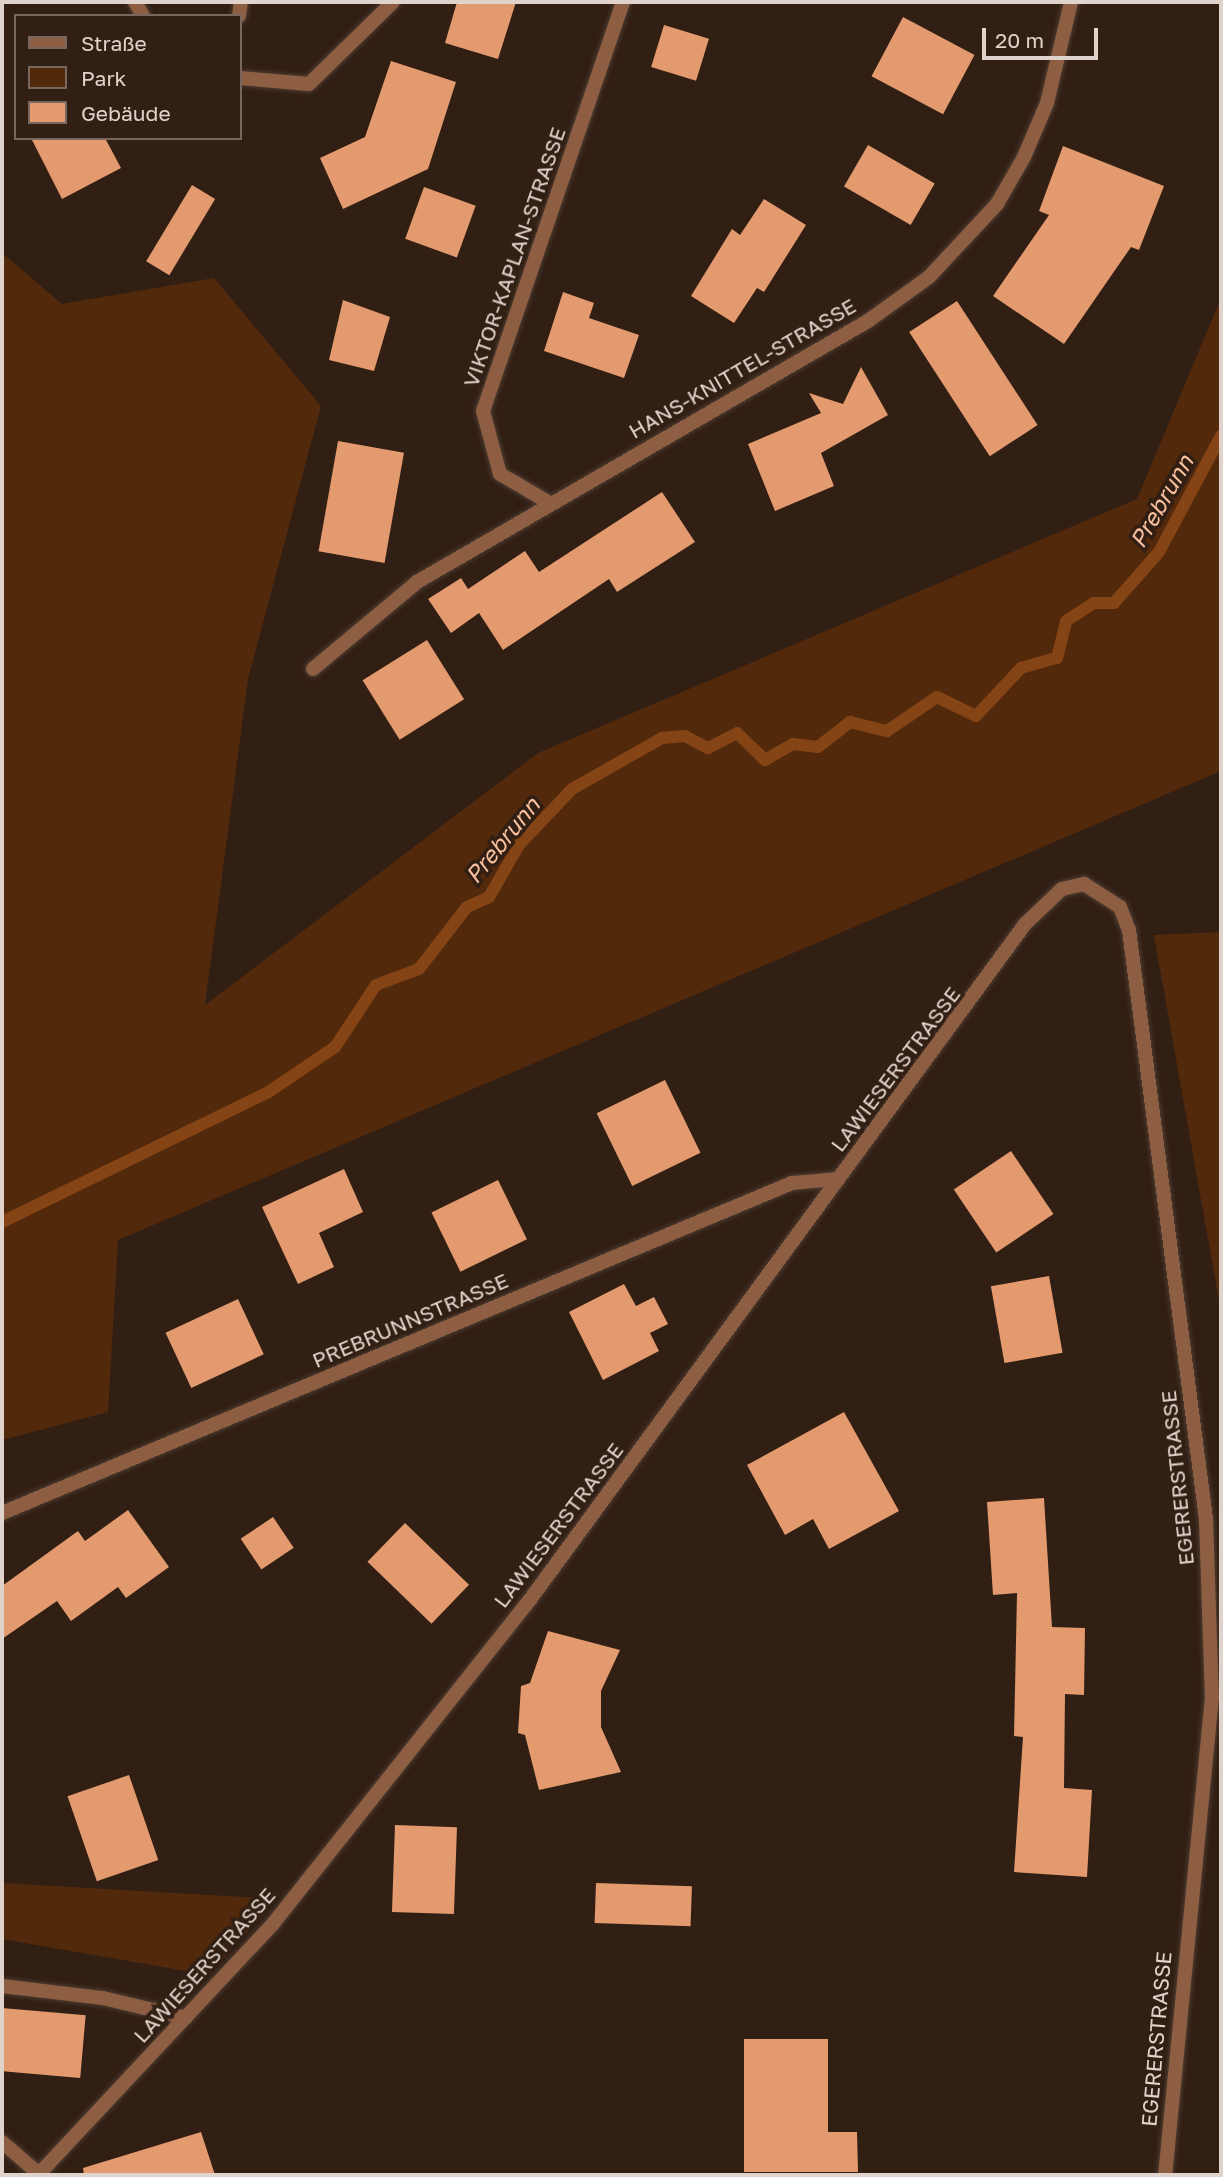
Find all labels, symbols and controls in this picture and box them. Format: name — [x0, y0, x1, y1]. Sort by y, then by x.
legend — [14, 14, 242, 140]
scale bar — [985, 14, 1100, 58]
text: 20 m — [995, 27, 1044, 53]
text: Straße — [81, 30, 147, 56]
text: Park — [81, 65, 126, 91]
text: Gebäude — [81, 100, 171, 126]
street label: VIKTOR-KAPLAN-STRASSE — [458, 124, 570, 390]
street label: HANS-KNITTEL-STRASSE — [624, 293, 860, 443]
water label: Prebrunn — [1123, 450, 1199, 552]
water label: Prebrunn — [459, 792, 545, 888]
street label: LAWIESERSTRASSE — [825, 982, 965, 1156]
street label: PREBRUNNSTRASSE — [308, 1267, 512, 1373]
street label: EGERERSTRASSE — [1155, 1389, 1199, 1567]
street label: LAWIESERSTRASSE — [488, 1438, 628, 1612]
street label: LAWIESERSTRASSE — [128, 1882, 280, 2048]
street label: EGERERSTRASSE — [1136, 1950, 1176, 2128]

